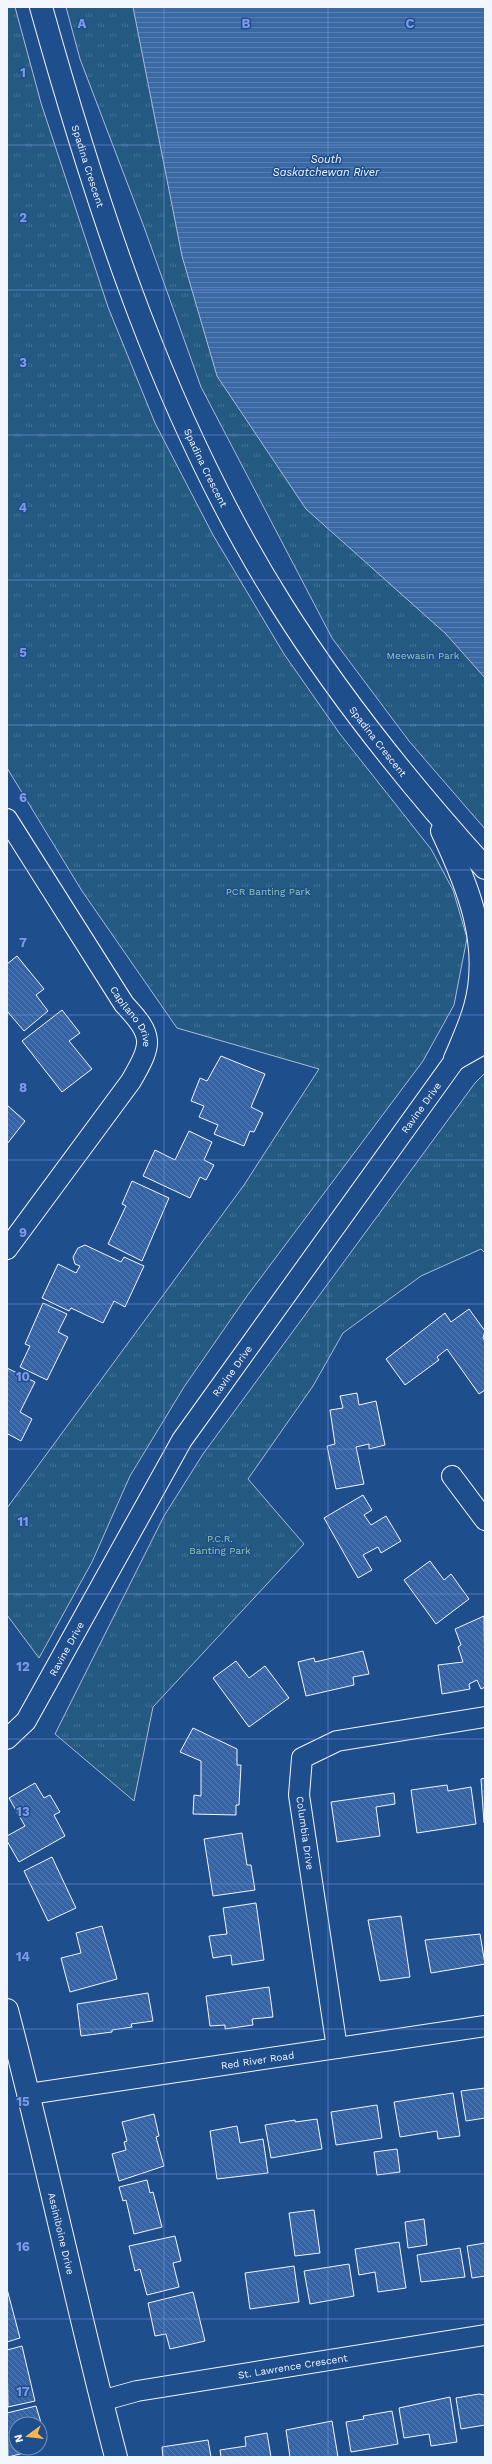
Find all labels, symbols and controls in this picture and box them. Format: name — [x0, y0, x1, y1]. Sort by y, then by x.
text: A — [78, 16, 87, 31]
text: B — [242, 16, 251, 31]
text: C — [406, 16, 415, 31]
text: 1 — [20, 65, 26, 80]
street label: Spadina Crescent — [70, 124, 107, 210]
water label: South Saskatchewan River — [273, 153, 380, 179]
text: 2 — [19, 210, 27, 225]
text: 3 — [19, 355, 27, 370]
street label: Spadina Crescent — [182, 427, 230, 509]
text: 4 — [19, 500, 28, 515]
text: 5 — [19, 645, 27, 660]
park label: Meewasin Park — [387, 650, 460, 661]
street label: Spadina Crescent — [348, 704, 410, 779]
text: 6 — [19, 790, 27, 805]
park label: PCR Banting Park — [226, 886, 311, 897]
text: 7 — [19, 935, 27, 950]
street label: Capilano Drive — [109, 984, 153, 1048]
text: 8 — [19, 1080, 27, 1095]
street label: Ravine Drive — [399, 1080, 443, 1135]
text: 9 — [19, 1225, 27, 1240]
street label: Ravine Drive — [210, 1343, 254, 1398]
text: 10 — [16, 1369, 30, 1384]
text: 11 — [17, 1514, 29, 1529]
park label: P.C.R. Banting Park — [189, 1533, 251, 1556]
street label: Ravine Drive — [47, 1619, 86, 1678]
text: 12 — [16, 1659, 30, 1674]
street label: Columbia Drive — [294, 1795, 316, 1871]
text: 13 — [16, 1804, 30, 1819]
text: 14 — [16, 1949, 31, 1964]
street label: Red River Road — [220, 2049, 295, 2071]
text: 15 — [16, 2094, 30, 2109]
street label: Assiniboine Drive — [47, 2191, 77, 2276]
text: 16 — [16, 2239, 30, 2254]
street label: St. Lawrence Crescent — [237, 2352, 349, 2380]
text: 17 — [16, 2384, 30, 2399]
north arrow — [8, 2416, 48, 2456]
text: N — [11, 2433, 26, 2444]

